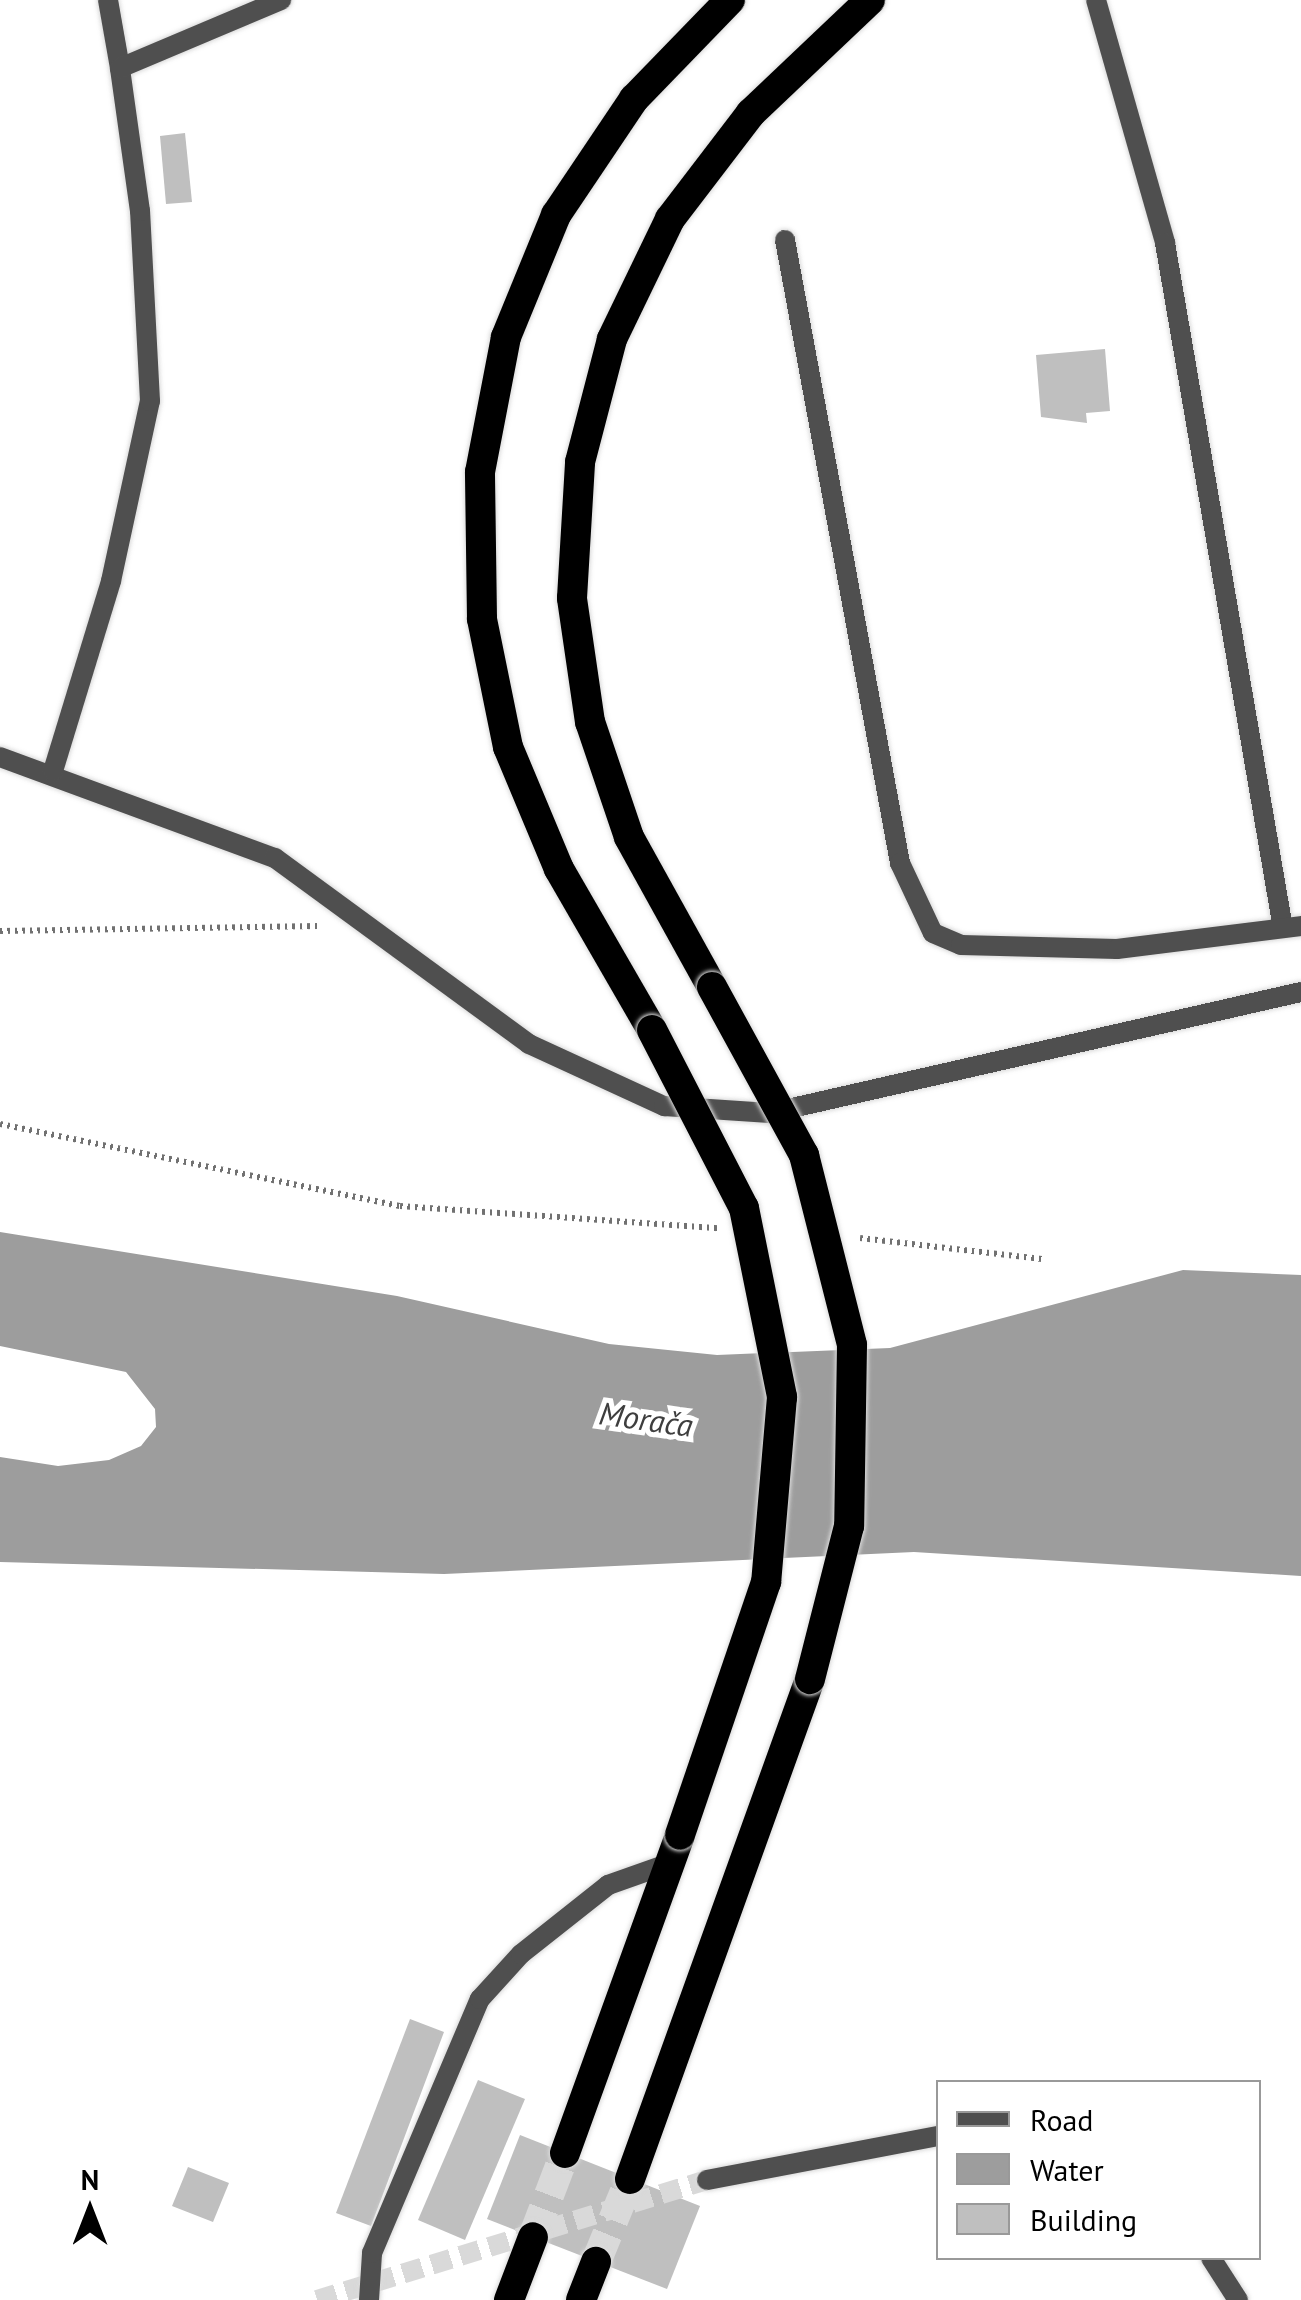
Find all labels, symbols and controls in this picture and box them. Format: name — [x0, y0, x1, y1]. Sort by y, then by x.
water label: Morača — [597, 1393, 695, 1445]
legend — [936, 2080, 1261, 2260]
text: Road — [1030, 2100, 1094, 2139]
text: Water — [1030, 2150, 1104, 2189]
north arrow — [40, 2160, 140, 2260]
text: N — [81, 2161, 99, 2198]
text: Building — [1030, 2200, 1137, 2239]

